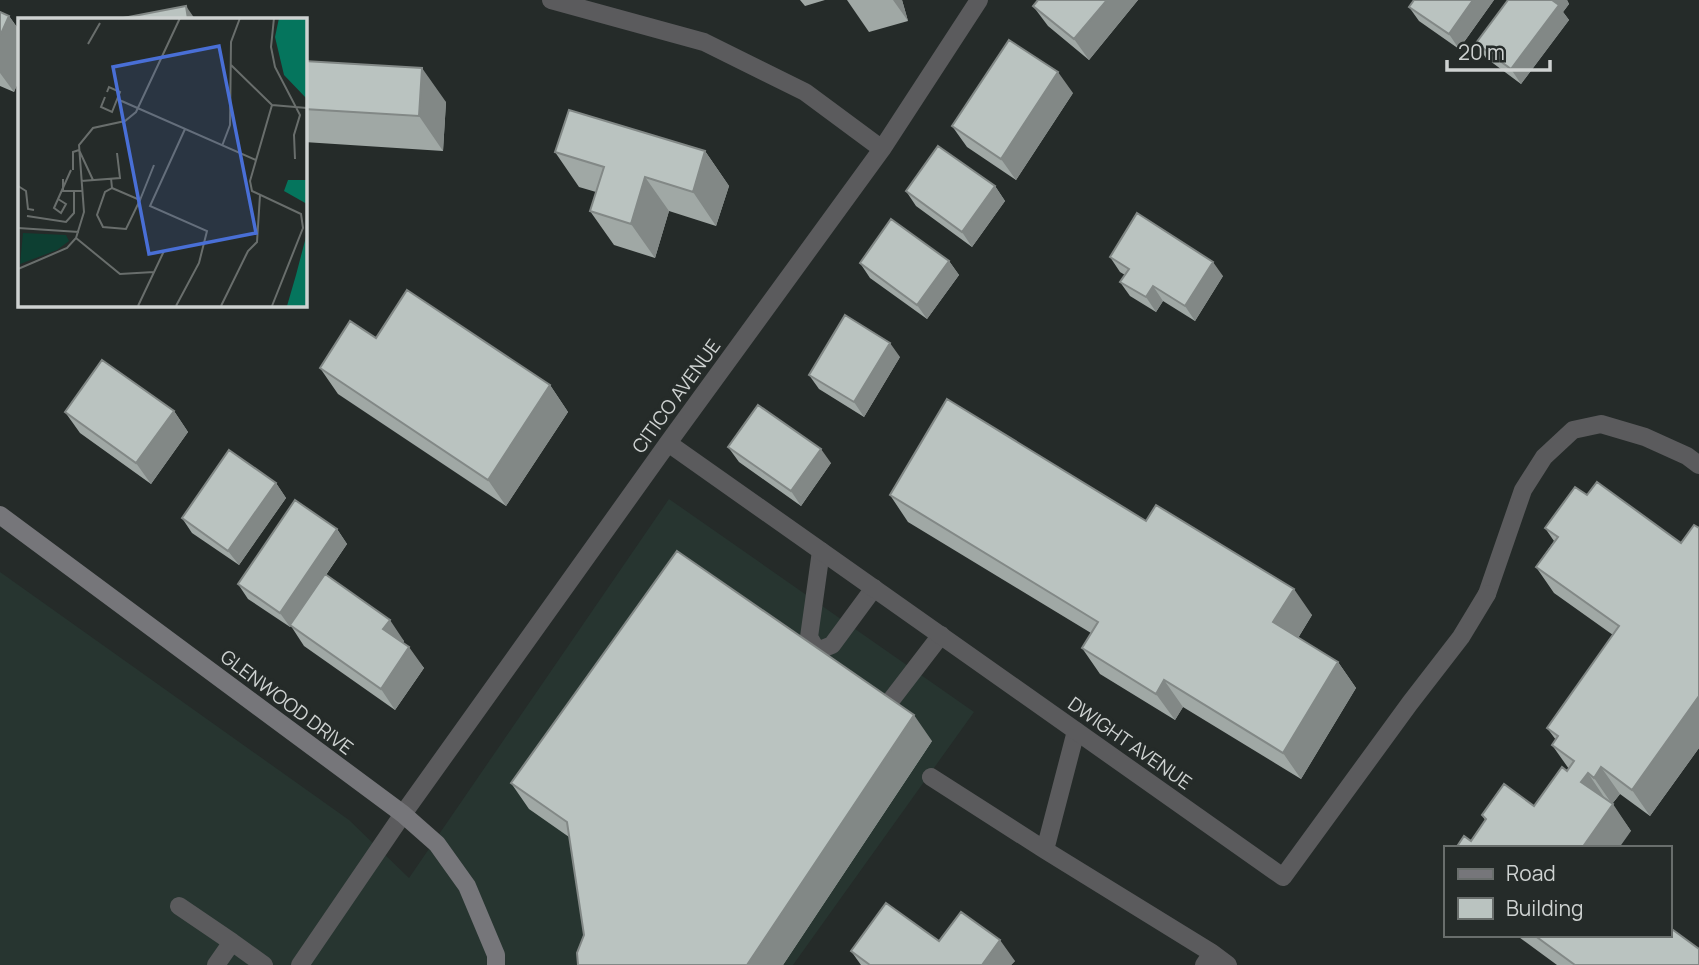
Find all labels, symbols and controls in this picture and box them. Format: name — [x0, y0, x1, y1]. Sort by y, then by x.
inset map — [18, 18, 306, 306]
scale bar — [1447, 28, 1550, 72]
text: 20 m — [1458, 38, 1505, 66]
street label: CITICO AVENUE — [626, 334, 726, 458]
street label: GLENWOOD DRIVE — [215, 644, 359, 760]
street label: DWIGHT AVENUE — [1063, 691, 1197, 795]
legend — [1444, 846, 1671, 937]
text: Road — [1506, 859, 1556, 887]
text: Building — [1506, 894, 1583, 922]

